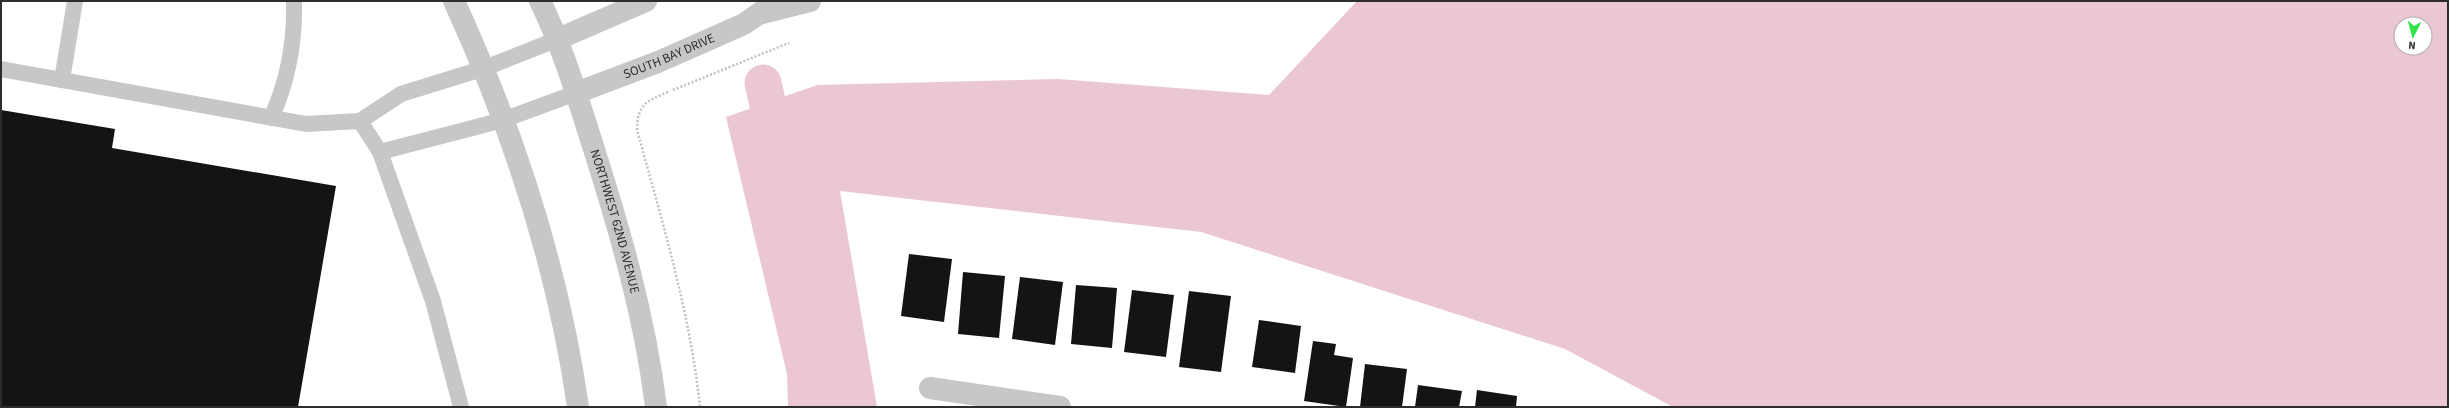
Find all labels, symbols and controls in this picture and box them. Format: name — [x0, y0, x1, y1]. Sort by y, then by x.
north arrow — [2393, 16, 2433, 56]
street label: SOUTH BAY DRIVE — [621, 29, 718, 83]
text: N — [2408, 38, 2416, 53]
street label: NORTHWEST 62ND AVENUE — [586, 147, 644, 295]

